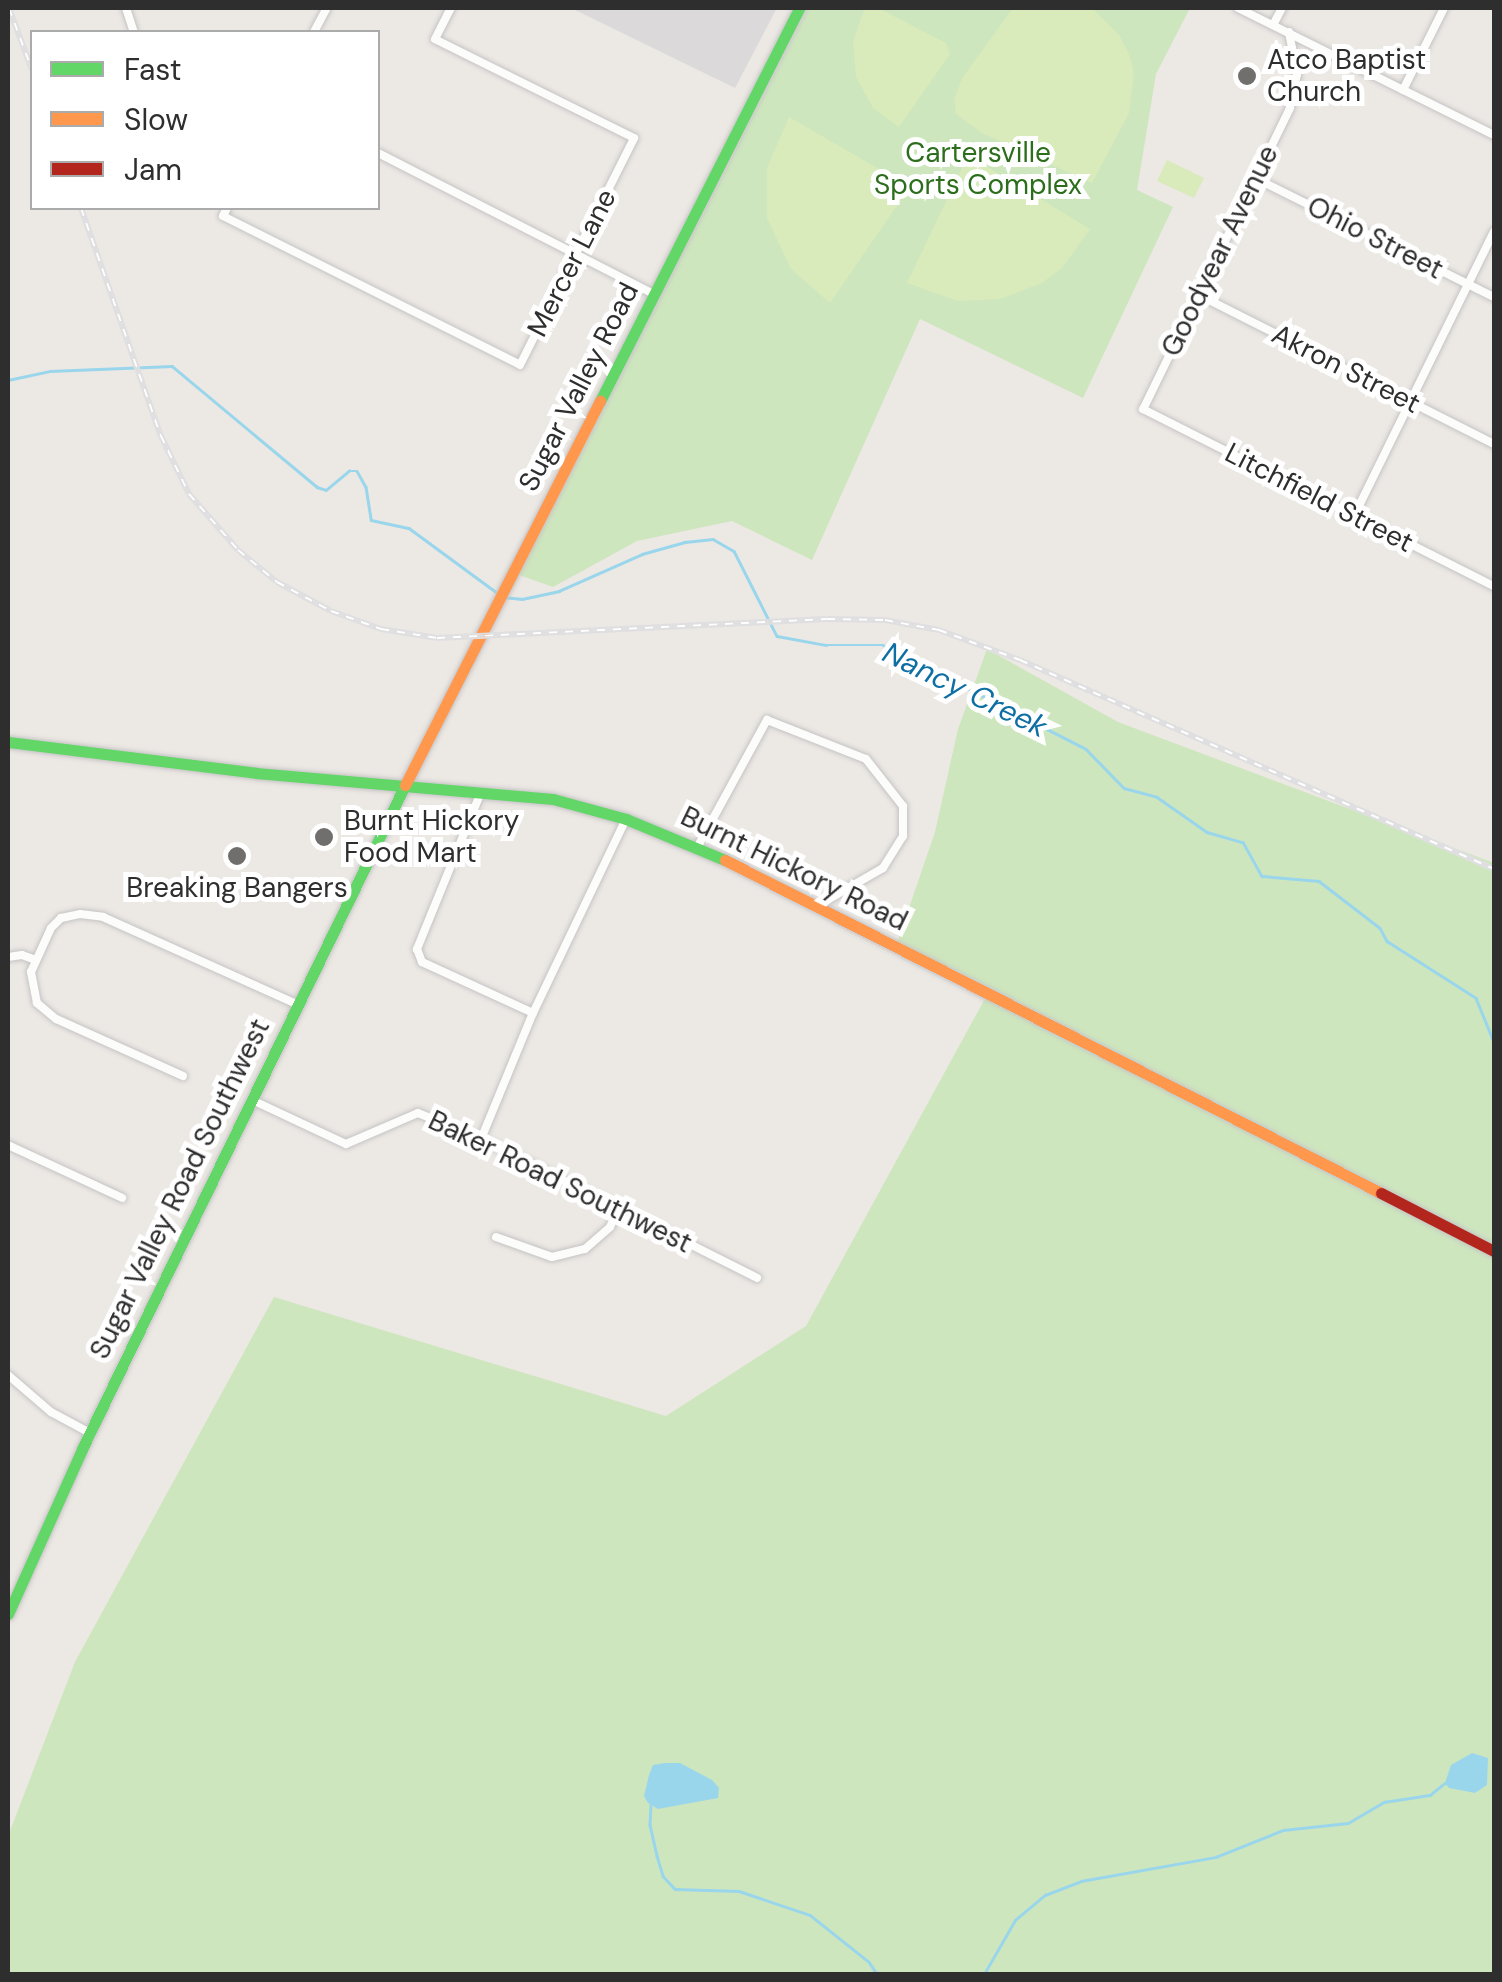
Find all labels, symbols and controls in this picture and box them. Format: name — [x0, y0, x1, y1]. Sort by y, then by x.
legend — [30, 30, 380, 210]
place label: Atco Baptist Church — [1267, 43, 1426, 109]
text: Fast — [124, 50, 182, 89]
marker: Atco Baptist Church — [1236, 65, 1258, 87]
text: Slow — [124, 100, 188, 139]
park label: Cartersville Sports Complex — [874, 136, 1082, 202]
street label: Goodyear Avenue — [1154, 140, 1286, 362]
text: Jam — [124, 150, 182, 189]
street label: Mercer Lane — [520, 184, 624, 342]
street label: Ohio Street — [1301, 189, 1449, 287]
street label: Sugar Valley Road — [512, 277, 646, 497]
street label: Akron Street — [1266, 317, 1426, 421]
street label: Litchfield Street — [1219, 436, 1419, 560]
water label: Nancy Creek — [877, 635, 1053, 745]
street label: Burnt Hickory Road — [675, 800, 913, 938]
place label: Burnt Hickory Food Mart — [344, 804, 519, 870]
marker: Burnt Hickory Food Mart — [313, 826, 335, 848]
marker: Breaking Bangers — [226, 845, 248, 867]
place label: Breaking Bangers — [126, 871, 348, 905]
street label: Sugar Valley Road Southwest — [83, 1014, 277, 1364]
street label: Baker Road Southwest — [423, 1104, 697, 1260]

